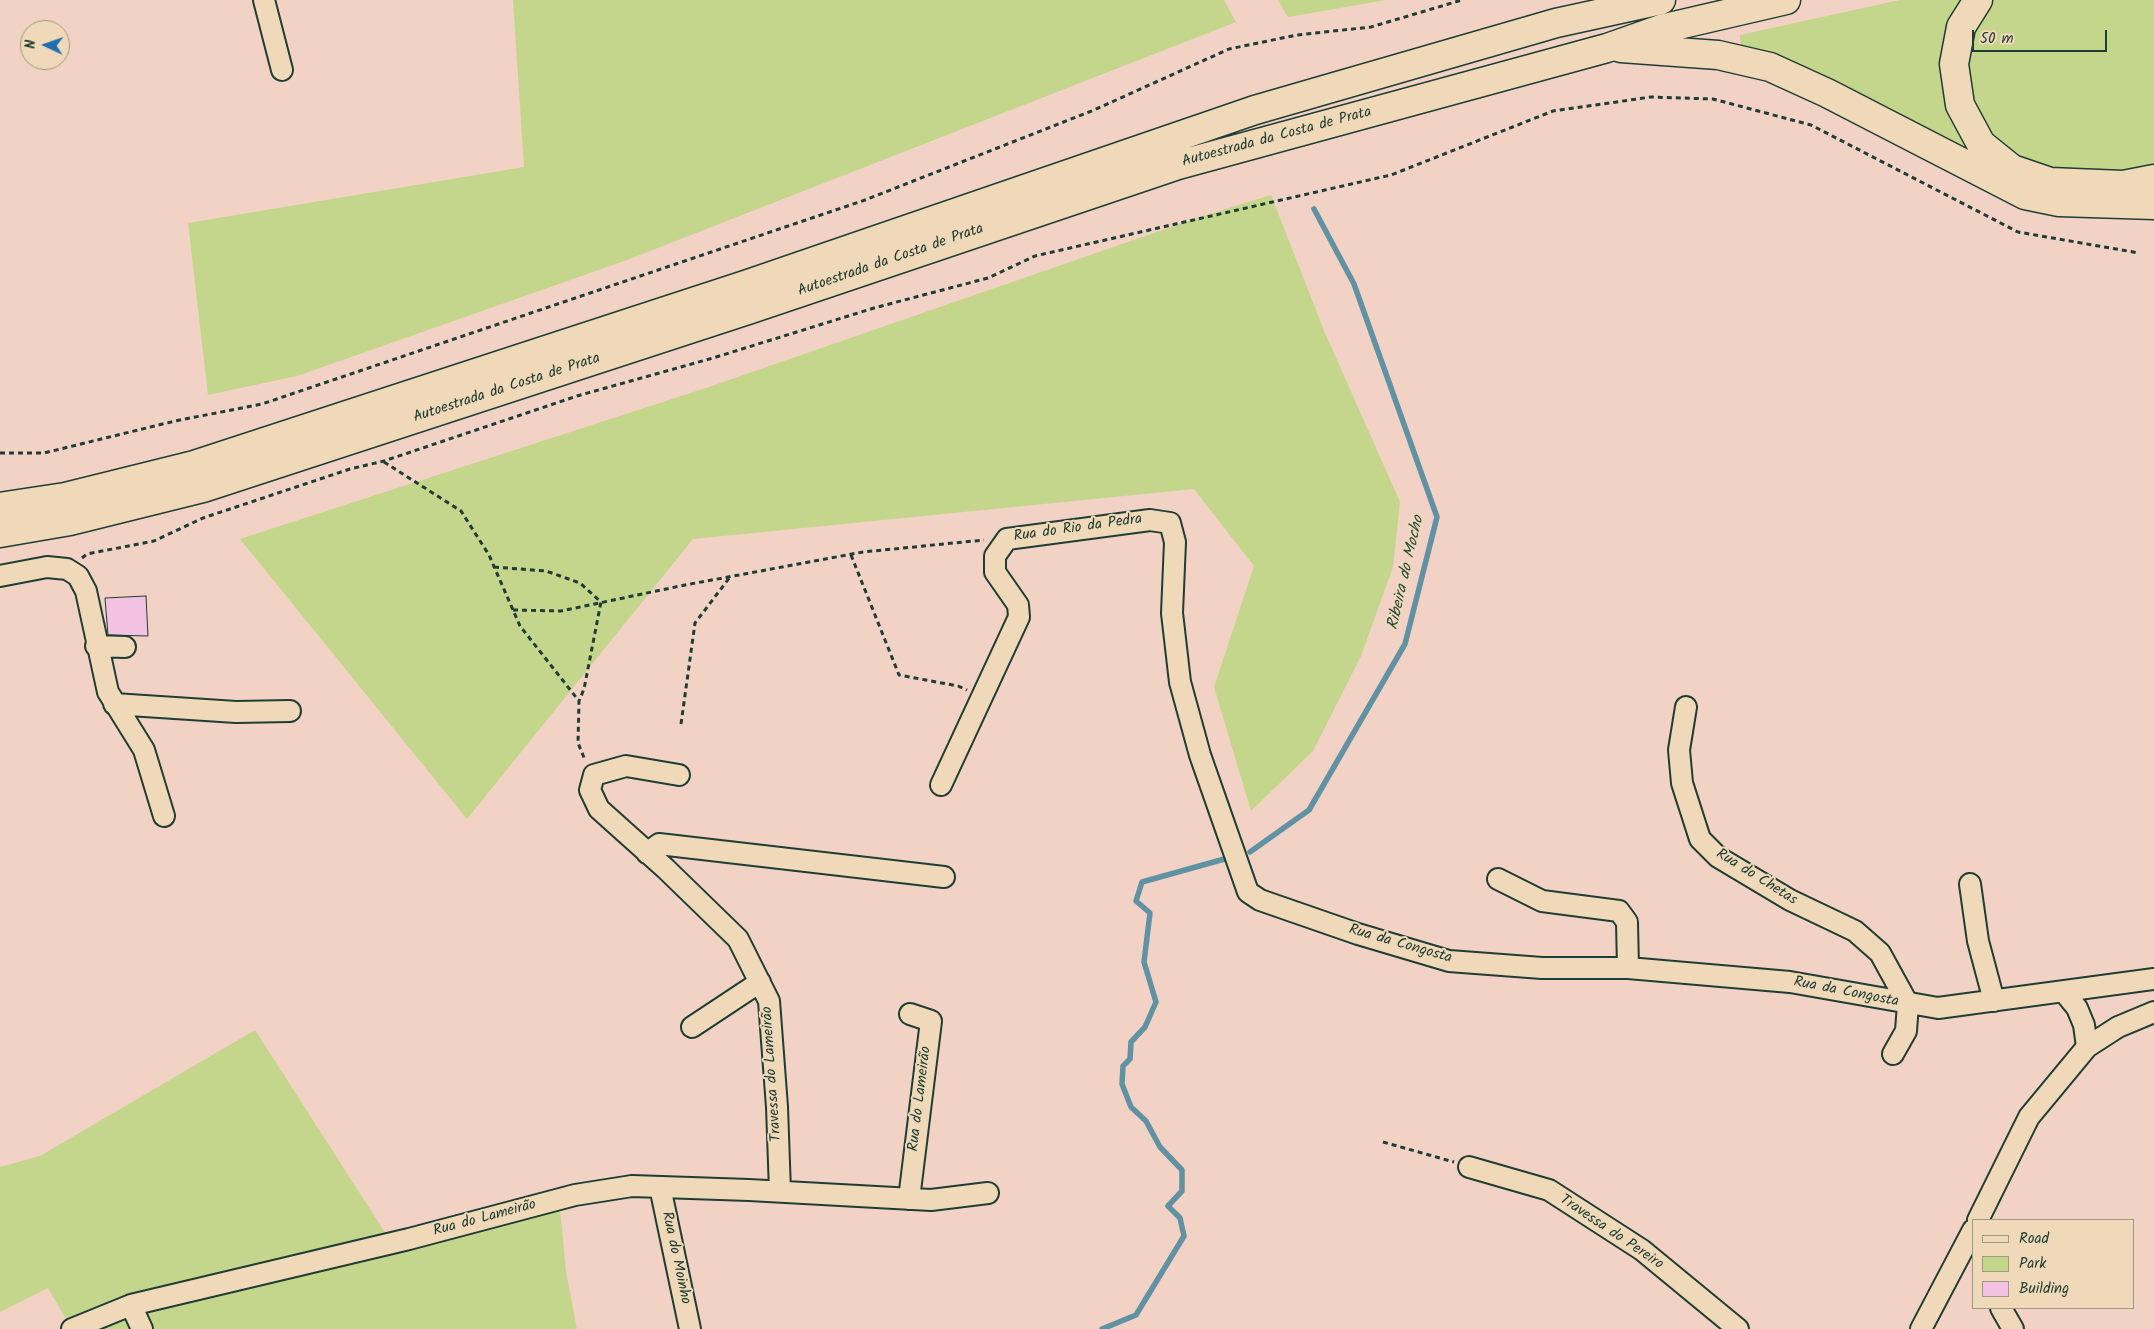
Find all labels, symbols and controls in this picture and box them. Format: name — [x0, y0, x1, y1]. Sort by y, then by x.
north arrow — [20, 20, 70, 70]
scale bar — [1974, 20, 2109, 52]
text: 50 m — [1980, 27, 2014, 51]
text: N — [20, 39, 42, 49]
street label: Autoestrada da Costa de Prata — [1180, 104, 1374, 172]
street label: Autoestrada da Costa de Prata — [796, 221, 986, 301]
street label: Autoestrada da Costa de Prata — [411, 350, 603, 428]
street label: Rua do Rio da Pedra — [1013, 511, 1143, 547]
water label: Ribeira do Mocho — [1385, 514, 1429, 632]
street label: Rua do Chetas — [1712, 846, 1800, 910]
street label: Rua da Congosta — [1346, 922, 1454, 968]
street label: Rua da Congosta — [1792, 974, 1900, 1012]
street label: Travessa do Lameirão — [759, 1006, 787, 1142]
street label: Rua do Lameirão — [906, 1045, 936, 1153]
street label: Travessa do Pereiro — [1556, 1192, 1666, 1274]
street label: Rua do Lameirão — [432, 1197, 538, 1241]
street label: Rua do Moinho — [656, 1210, 694, 1306]
legend — [1972, 1219, 2134, 1309]
text: Road — [2019, 1227, 2049, 1251]
text: Park — [2019, 1252, 2046, 1276]
text: Building — [2019, 1277, 2069, 1301]

